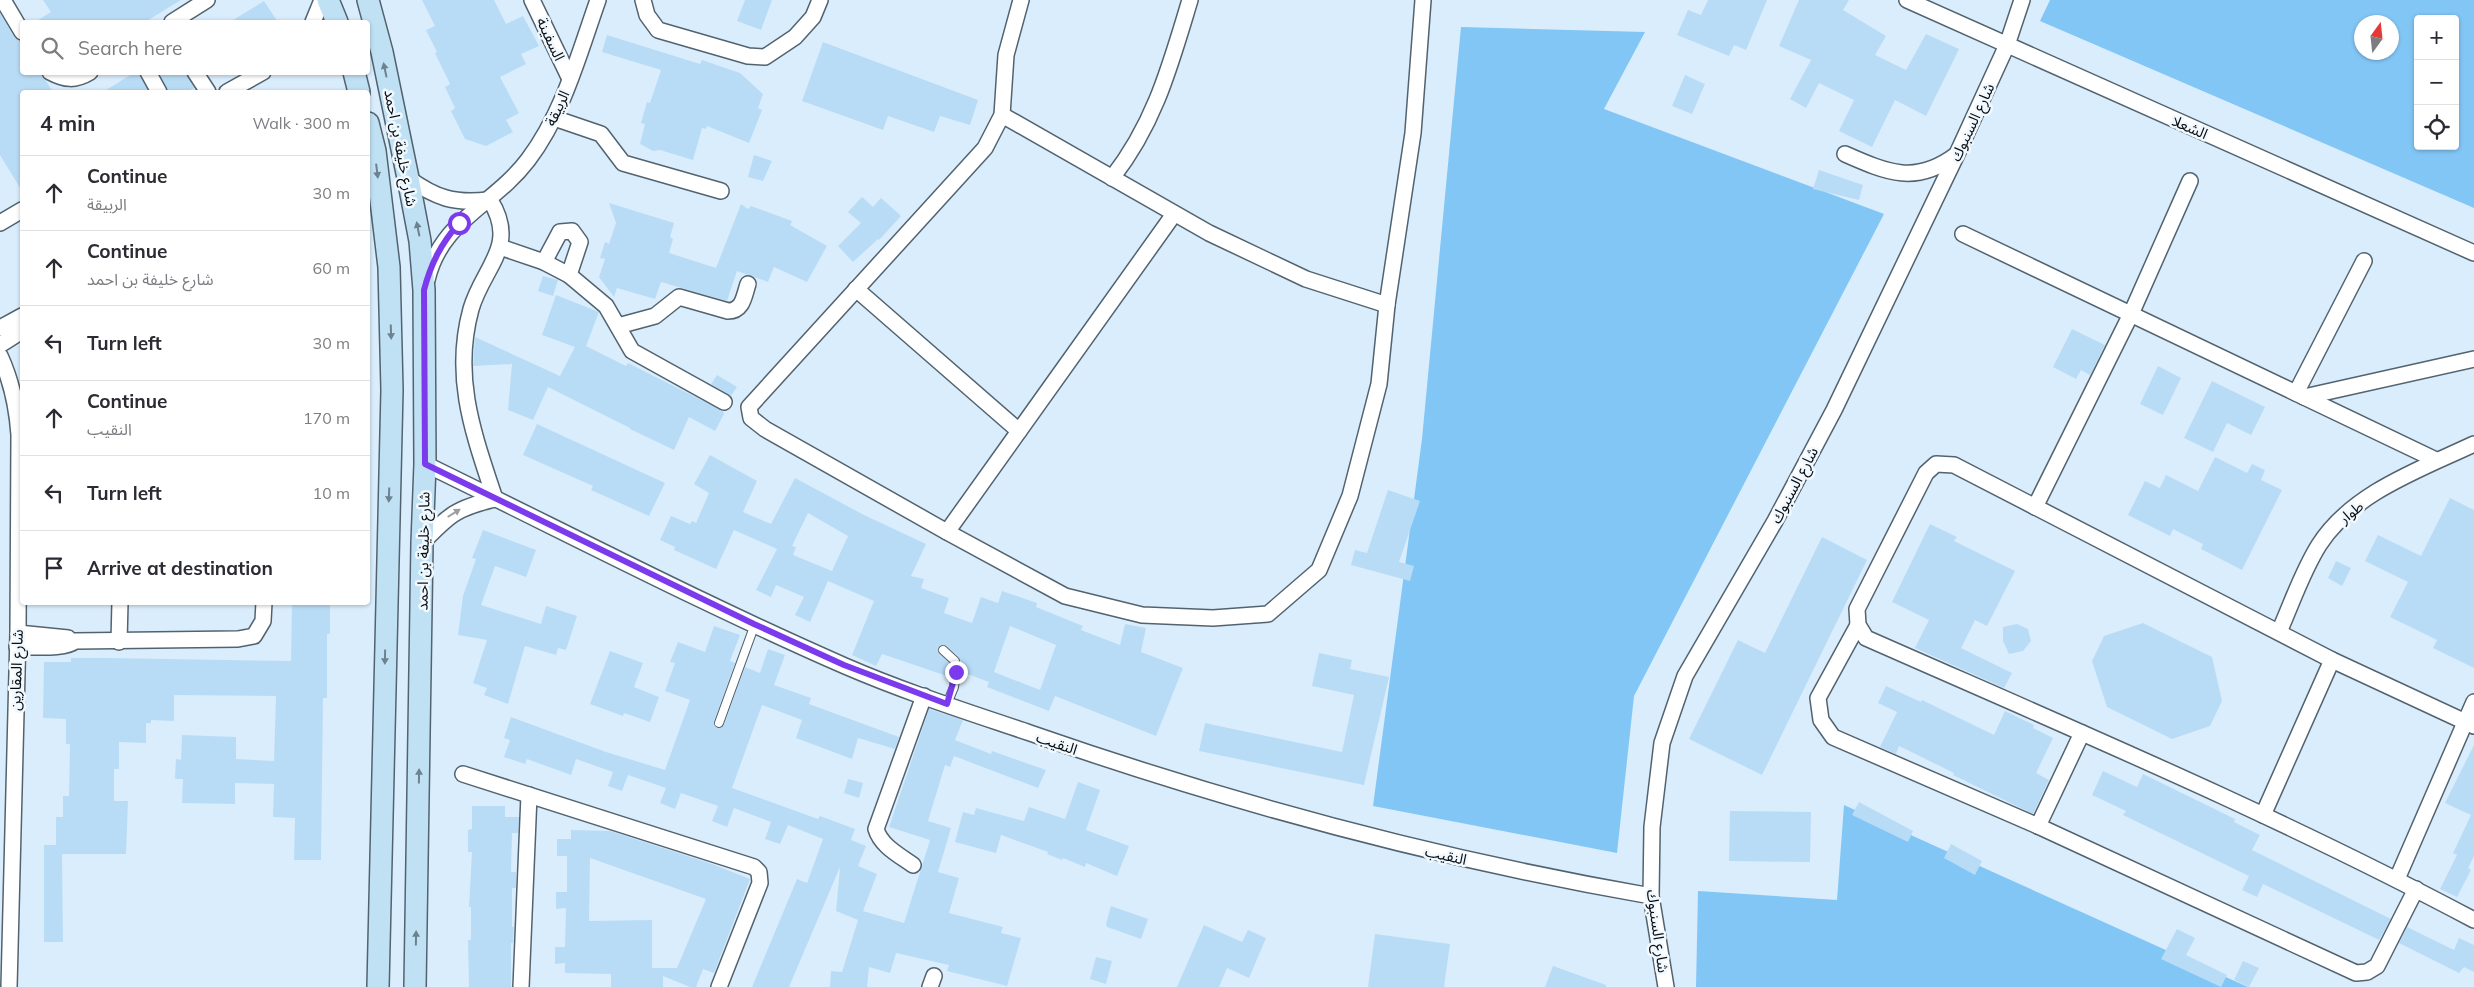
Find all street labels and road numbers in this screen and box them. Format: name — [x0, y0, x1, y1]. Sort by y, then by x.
street label: السفينة — [533, 14, 569, 64]
street label: شارع السنبوك — [1946, 80, 2001, 165]
street label: الربيقة — [541, 87, 573, 129]
street label: شارع خليفة بن احمد — [377, 88, 422, 209]
street label: الشعلا — [2169, 111, 2211, 143]
street label: شارع السنبوك — [1766, 443, 1825, 528]
street label: شارع خليفة بن احمد — [412, 491, 437, 611]
street label: طوار — [2334, 496, 2367, 528]
street label: شارع المقارين — [5, 629, 30, 711]
street label: النقيب — [1034, 727, 1080, 759]
street label: النقيب — [1423, 841, 1469, 869]
street label: شارع السنبوك — [1640, 888, 1673, 975]

